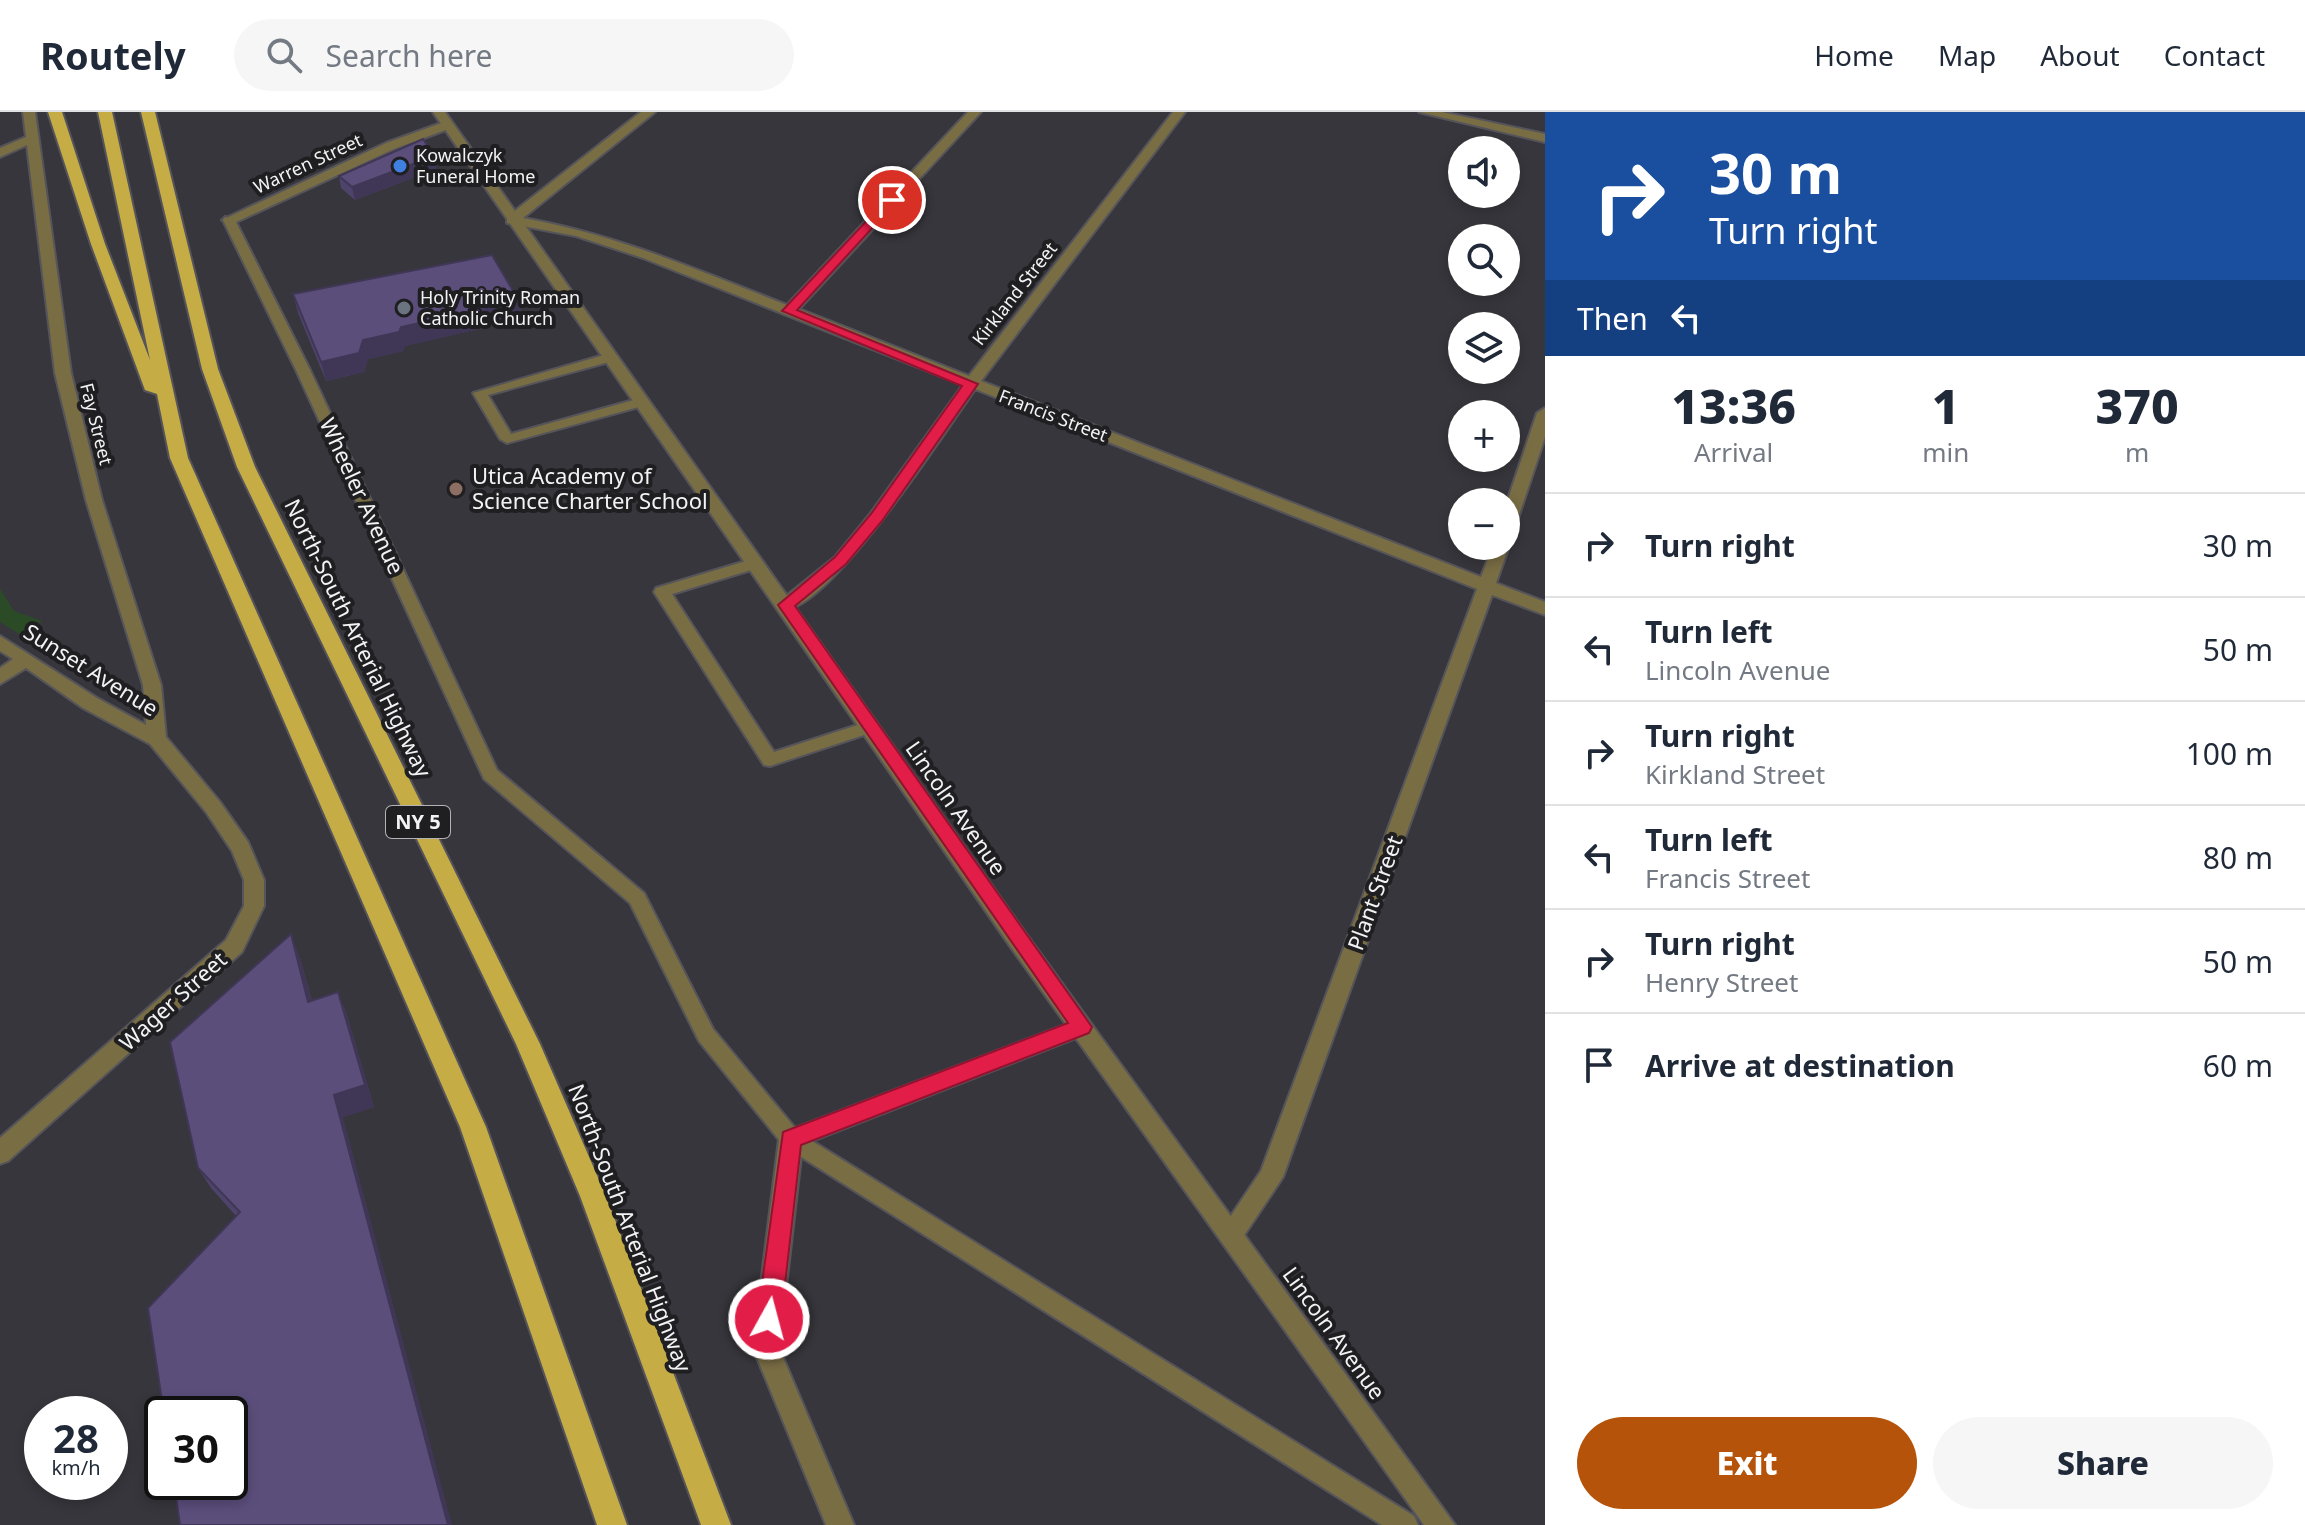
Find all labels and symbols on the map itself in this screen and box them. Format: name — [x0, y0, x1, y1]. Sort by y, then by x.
street label: Warren Street — [249, 127, 366, 199]
place label: Kowalczyk Funeral Home — [416, 143, 535, 188]
marker: Kowalczyk Funeral Home — [391, 157, 409, 175]
pin — [858, 166, 926, 234]
street label: Kirkland Street — [966, 236, 1062, 350]
place label: Holy Trinity Roman Catholic Church — [420, 285, 580, 330]
marker: Holy Trinity Roman Catholic Church — [395, 299, 413, 317]
street label: Fay Street — [75, 380, 119, 468]
street label: Francis Street — [996, 383, 1112, 447]
street label: Wheeler Avenue — [314, 413, 412, 579]
place label: Utica Academy of Science Charter School — [472, 460, 708, 515]
marker: Utica Academy of Science Charter School — [447, 480, 465, 498]
street label: North-South Arterial Highway — [278, 493, 440, 782]
street label: Sunset Avenue — [19, 616, 164, 722]
street label: Lincoln Avenue — [900, 735, 1014, 880]
road number: NY 5 — [386, 806, 450, 838]
street label: Plant Street — [1339, 831, 1409, 954]
street label: Wager Street — [112, 944, 232, 1056]
street label: North-South Arterial Highway — [562, 1079, 700, 1377]
street label: Lincoln Avenue — [1277, 1260, 1393, 1405]
position arrow — [727, 1277, 811, 1361]
speed limit sign: 30 — [144, 1396, 248, 1500]

